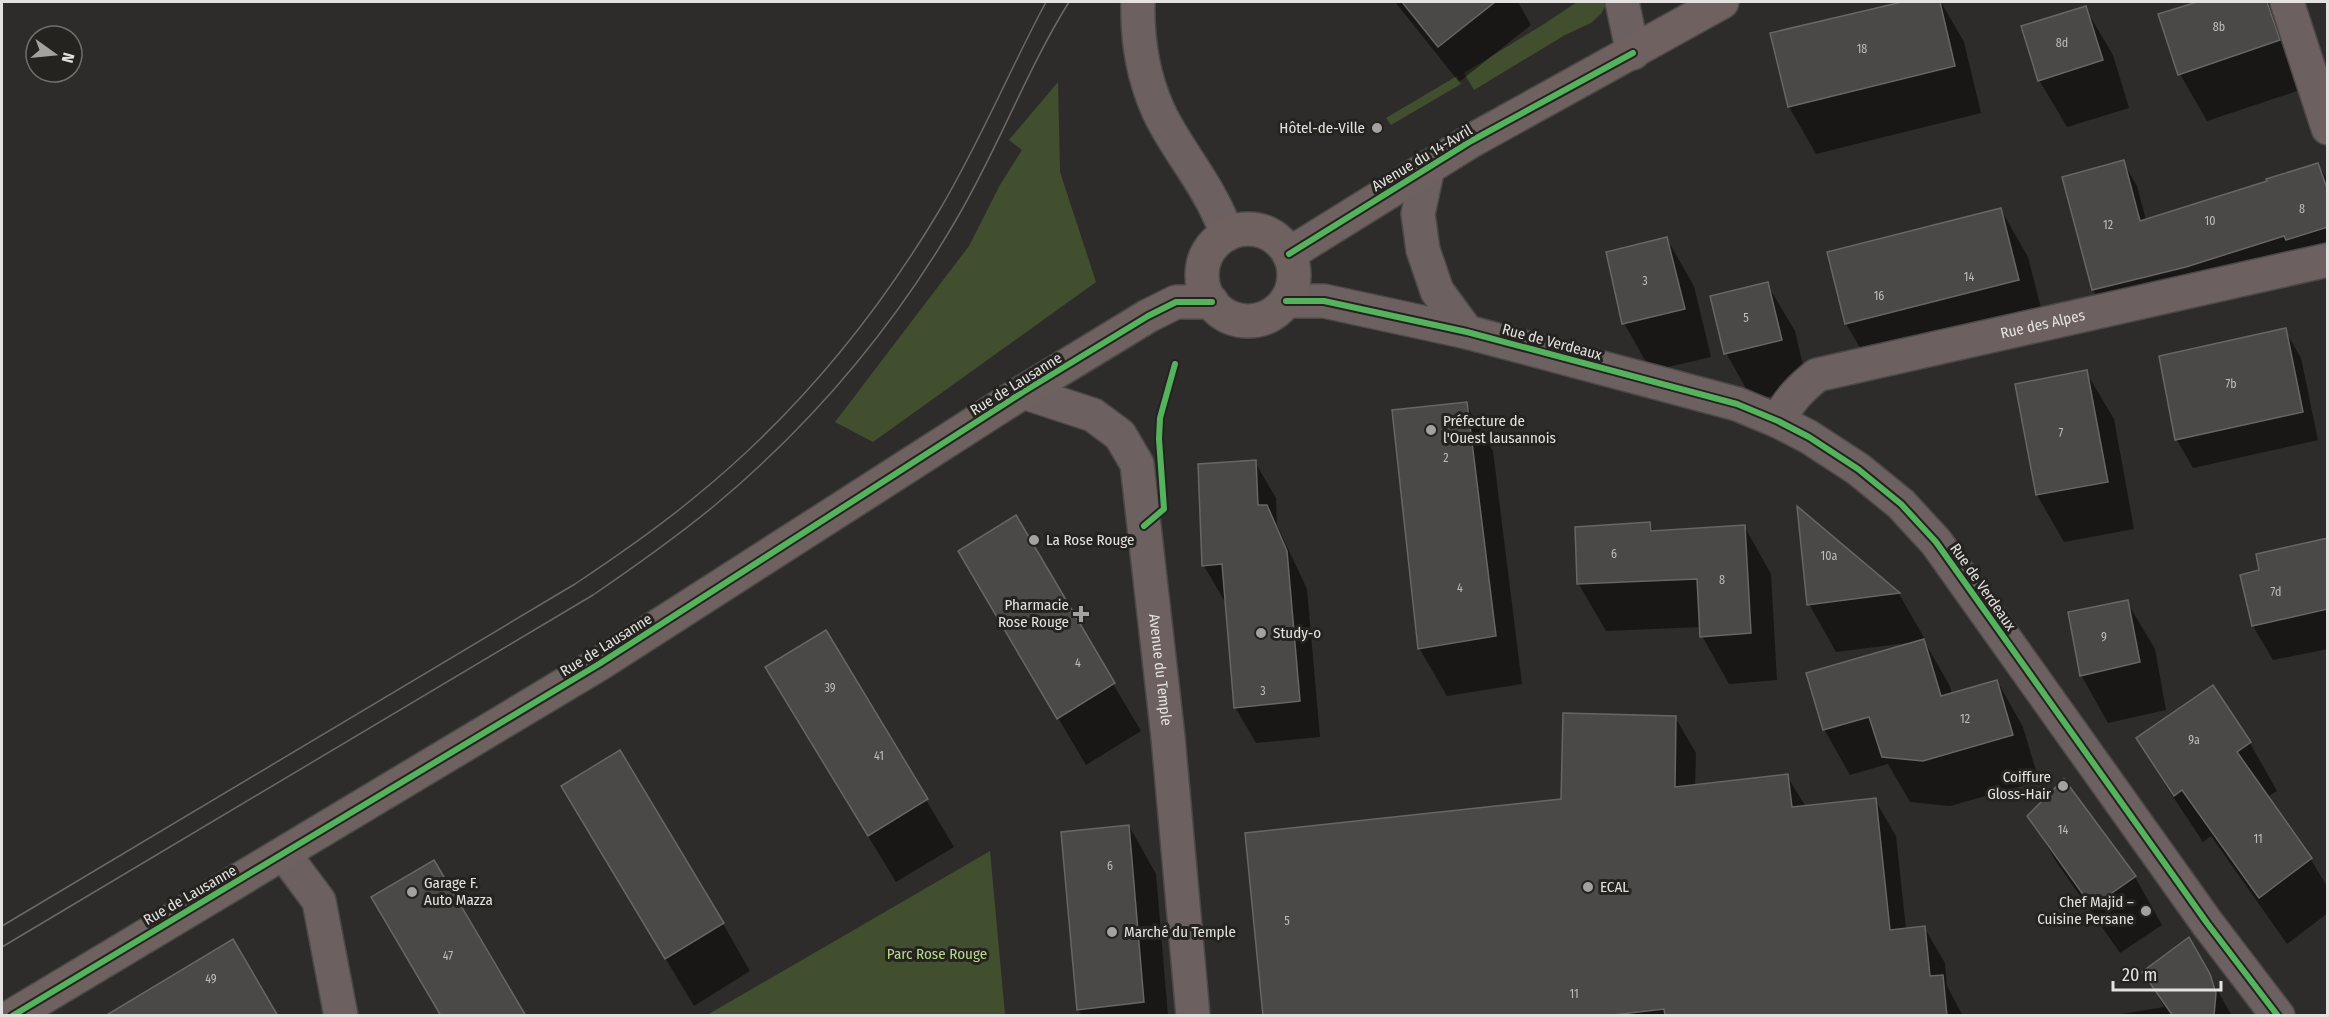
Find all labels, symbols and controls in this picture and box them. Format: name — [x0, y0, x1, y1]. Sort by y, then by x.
house number: 8b — [2213, 20, 2225, 34]
north arrow — [24, 24, 84, 84]
house number: 8d — [2056, 36, 2068, 50]
house number: 18 — [1857, 42, 1867, 56]
text: N — [58, 51, 78, 65]
place label: Hôtel-de-Ville — [1279, 119, 1365, 137]
street label: Avenue du 14-Avril — [1368, 121, 1476, 195]
marker: Hôtel-de-Ville — [1370, 121, 1384, 135]
house number: 8 — [2299, 202, 2305, 216]
house number: 10 — [2205, 214, 2215, 228]
house number: 12 — [2103, 218, 2113, 232]
house number: 14 — [1964, 270, 1974, 284]
house number: 3 — [1642, 274, 1648, 288]
house number: 16 — [1874, 289, 1884, 303]
street label: Rue des Alpes — [1999, 306, 2087, 342]
house number: 5 — [1743, 311, 1749, 325]
street label: Rue de Verdeaux — [1500, 320, 1604, 364]
street label: Rue de Lausanne — [967, 349, 1065, 419]
house number: 7b — [2225, 377, 2237, 391]
place label: Préfecture de l'Ouest lausannois — [1443, 412, 1556, 447]
marker: Préfecture de l'Ouest lausannois — [1424, 423, 1438, 437]
house number: 7 — [2059, 426, 2064, 440]
house number: 2 — [1443, 451, 1449, 465]
place label: La Rose Rouge — [1046, 531, 1135, 549]
marker: La Rose Rouge — [1027, 533, 1041, 547]
street label: Rue de Verdeaux — [1946, 540, 2020, 634]
house number: 6 — [1611, 547, 1617, 561]
house number: 10a — [1821, 549, 1838, 563]
house number: 8 — [1719, 573, 1725, 587]
house number: 4 — [1457, 581, 1463, 595]
house number: 7d — [2271, 585, 2281, 599]
place label: Pharmacie Rose Rouge — [998, 596, 1069, 631]
marker: Pharmacie Rose Rouge — [1074, 607, 1088, 621]
street label: Rue de Lausanne — [557, 610, 655, 680]
street label: Avenue du Temple — [1145, 613, 1176, 727]
place label: Study-o — [1273, 624, 1321, 642]
marker: Study-o — [1254, 626, 1268, 640]
house number: 9 — [2101, 630, 2107, 644]
house number: 4 — [1075, 656, 1081, 670]
house number: 39 — [824, 681, 836, 695]
house number: 3 — [1260, 684, 1266, 698]
house number: 12 — [1960, 712, 1970, 726]
house number: 9a — [2188, 733, 2200, 747]
house number: 41 — [874, 749, 884, 763]
place label: Coiffure Gloss-Hair — [1987, 768, 2052, 803]
marker: Coiffure Gloss-Hair — [2056, 779, 2070, 793]
house number: 14 — [2058, 823, 2068, 837]
house number: 11 — [2253, 832, 2263, 846]
house number: 6 — [1107, 859, 1113, 873]
street label: Rue de Lausanne — [140, 861, 240, 929]
place label: Garage F. Auto Mazza — [424, 874, 493, 909]
place label: ECAL — [1600, 878, 1629, 896]
marker: ECAL — [1581, 880, 1595, 894]
marker: Garage F. Auto Mazza — [405, 885, 419, 899]
place label: Chef Majid – Cuisine Persane — [2037, 893, 2134, 928]
marker: Chef Majid – Cuisine Persane — [2139, 904, 2153, 918]
house number: 5 — [1284, 914, 1290, 928]
place label: Marché du Temple — [1124, 923, 1236, 941]
marker: Marché du Temple — [1105, 925, 1119, 939]
park label: Parc Rose Rouge — [887, 945, 987, 963]
house number: 47 — [443, 949, 453, 963]
scale bar — [2113, 954, 2221, 992]
text: 20 m — [2122, 964, 2157, 986]
house number: 49 — [205, 972, 217, 986]
house number: 11 — [1569, 987, 1579, 1001]

